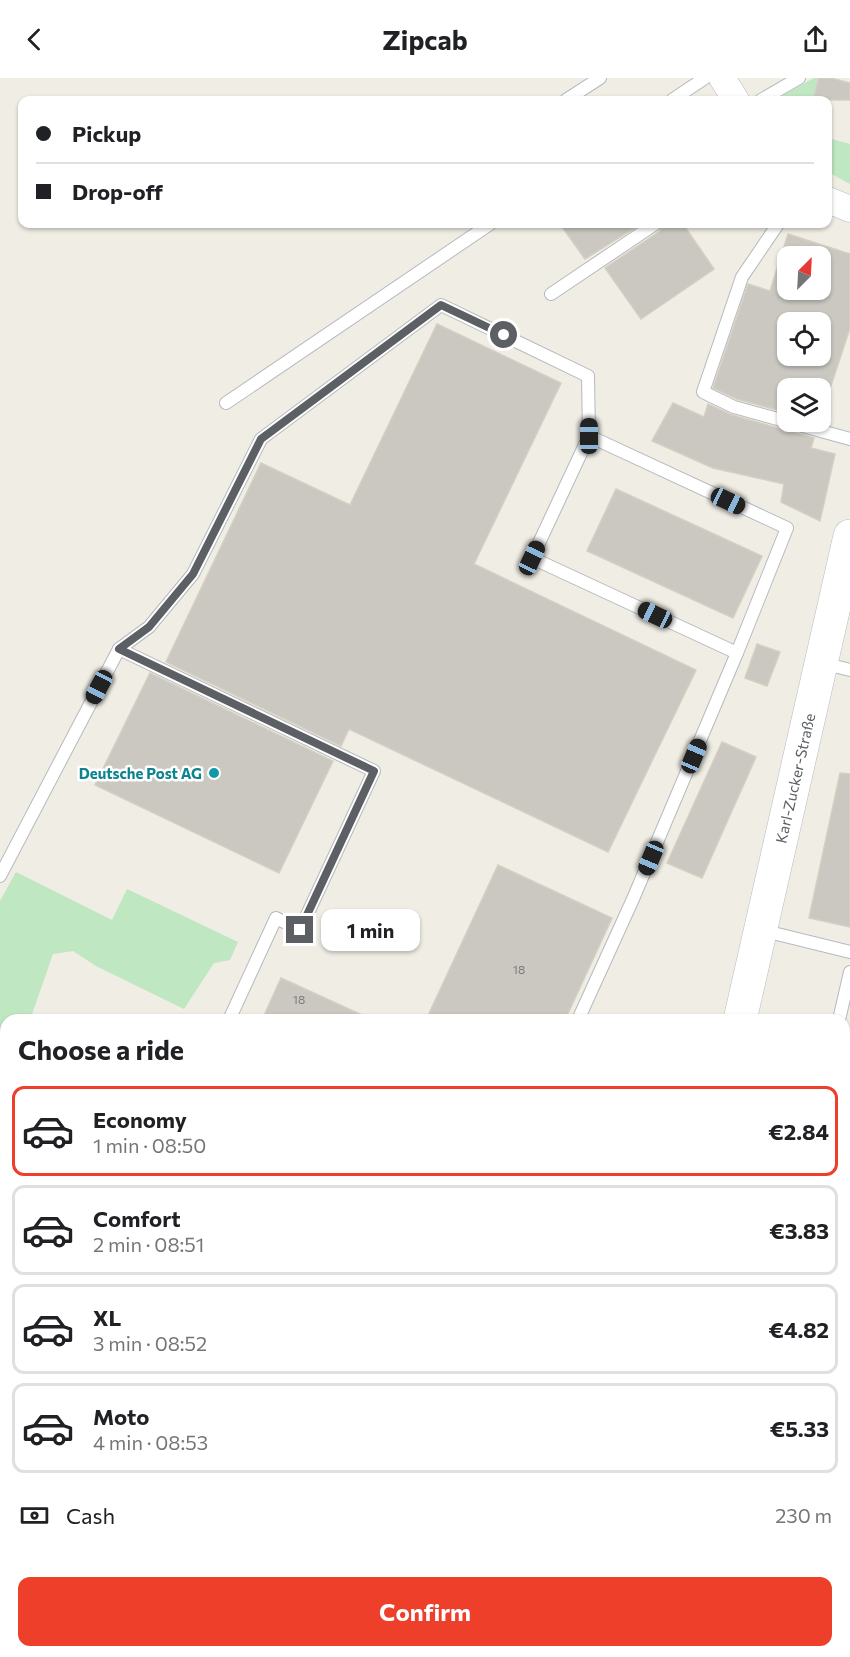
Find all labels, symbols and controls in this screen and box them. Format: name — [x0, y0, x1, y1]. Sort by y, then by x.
icon: back — [18, 23, 51, 56]
text: Zipcab — [382, 23, 468, 56]
icon: share — [799, 23, 832, 56]
text: Pickup — [72, 120, 141, 147]
text: Drop-off — [72, 178, 163, 205]
north arrow — [777, 246, 831, 300]
map controls — [777, 246, 831, 432]
button: locate — [777, 312, 831, 366]
route start — [490, 321, 517, 348]
button: layers — [777, 378, 831, 432]
car — [580, 418, 598, 454]
car — [708, 485, 748, 517]
car — [516, 538, 548, 578]
car — [635, 599, 675, 631]
car — [83, 667, 115, 707]
street label: Karl-Zucker-Straße — [771, 711, 818, 845]
car — [679, 736, 709, 776]
place label: Deutsche Post AG — [79, 764, 202, 782]
marker: Deutsche Post AG — [207, 766, 221, 780]
car — [636, 838, 666, 878]
callout: 1 min — [321, 909, 420, 951]
route end — [286, 916, 313, 943]
text: 1 min — [347, 918, 394, 942]
house number: 18 — [513, 962, 525, 976]
house number: 18 — [293, 992, 305, 1006]
text: Choose a ride — [18, 1033, 184, 1066]
icon: car — [21, 1104, 75, 1158]
text: Economy — [93, 1106, 187, 1133]
text: €2.84 — [768, 1118, 829, 1145]
text: 1 min · 08:50 — [93, 1133, 206, 1157]
icon: car — [21, 1203, 75, 1257]
text: Comfort — [93, 1205, 181, 1232]
text: €3.83 — [769, 1217, 829, 1244]
text: 2 min · 08:51 — [93, 1232, 204, 1256]
icon: car — [21, 1302, 75, 1356]
text: XL — [93, 1304, 121, 1331]
text: €4.82 — [769, 1316, 829, 1343]
text: 3 min · 08:52 — [93, 1331, 207, 1355]
icon: car — [21, 1401, 75, 1455]
text: Moto — [93, 1403, 149, 1430]
text: €5.33 — [770, 1415, 829, 1442]
text: 4 min · 08:53 — [93, 1430, 208, 1454]
icon: cash — [18, 1499, 51, 1532]
text: Cash — [66, 1502, 115, 1529]
text: 230 m — [775, 1503, 832, 1527]
button: Confirm — [18, 1577, 832, 1646]

